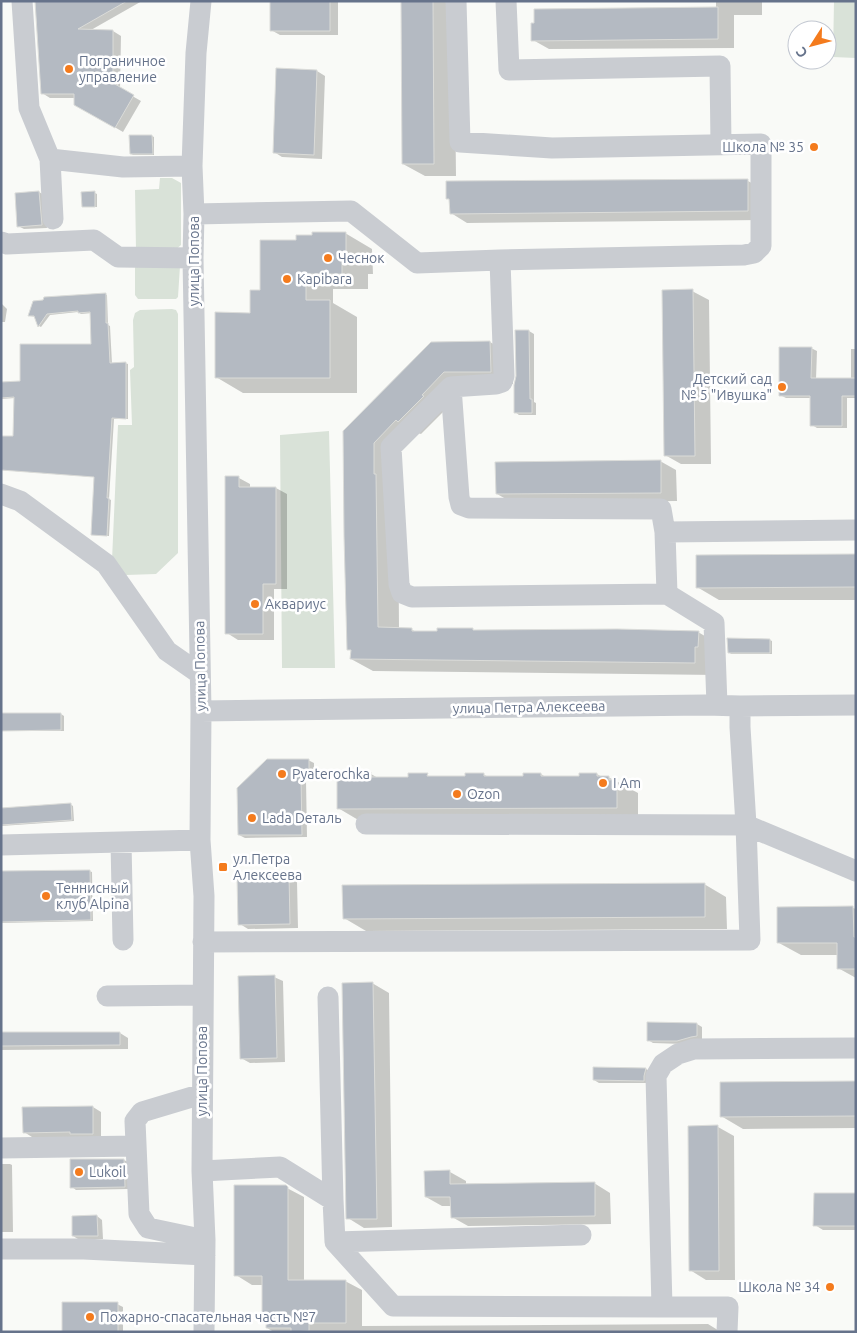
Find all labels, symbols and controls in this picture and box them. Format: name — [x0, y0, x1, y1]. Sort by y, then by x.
north arrow — [787, 20, 837, 70]
text: С — [792, 44, 811, 61]
place label: Пограничное управление — [79, 53, 166, 85]
marker: Пограничное управление — [63, 63, 75, 75]
place label: Школа № 35 — [722, 139, 804, 155]
marker: Школа № 35 — [808, 141, 820, 153]
street label: улица Попова — [186, 216, 202, 306]
place label: Чеснок — [338, 250, 384, 266]
marker: Чеснок — [322, 252, 334, 264]
place label: Kapibara — [297, 271, 352, 287]
marker: Kapibara — [281, 273, 293, 285]
place label: Детский сад № 5 "Ивушка" — [681, 371, 772, 403]
marker: Детский сад № 5 "Ивушка" — [776, 381, 788, 393]
place label: Аквариус — [265, 596, 326, 612]
marker: Аквариус — [249, 598, 261, 610]
street label: улица Попова — [191, 621, 209, 711]
street label: улица Петра Алексеева — [452, 698, 606, 716]
place label: Pyaterochka — [292, 766, 370, 782]
marker: Pyaterochka — [276, 768, 288, 780]
place label: I Am — [613, 775, 641, 791]
marker: I Am — [597, 777, 609, 789]
place label: Ozon — [467, 786, 500, 802]
marker: Ozon — [451, 788, 463, 800]
place label: Lada Dеталь — [262, 810, 341, 826]
marker: Lada Dеталь — [246, 812, 258, 824]
place label: ул.Петра Алексеева — [233, 851, 302, 883]
marker: ул.Петра Алексеева — [217, 861, 229, 873]
place label: Теннисный клуб Alpina — [56, 880, 129, 912]
marker: Теннисный клуб Alpina — [40, 890, 52, 902]
street label: улица Попова — [194, 1026, 210, 1116]
place label: Lukoil — [89, 1164, 127, 1180]
marker: Lukoil — [73, 1166, 85, 1178]
place label: Школа № 34 — [738, 1279, 820, 1295]
marker: Школа № 34 — [824, 1281, 836, 1293]
place label: Пожарно-спасательная часть №7 — [100, 1309, 316, 1325]
marker: Пожарно-спасательная часть №7 — [84, 1311, 96, 1323]

